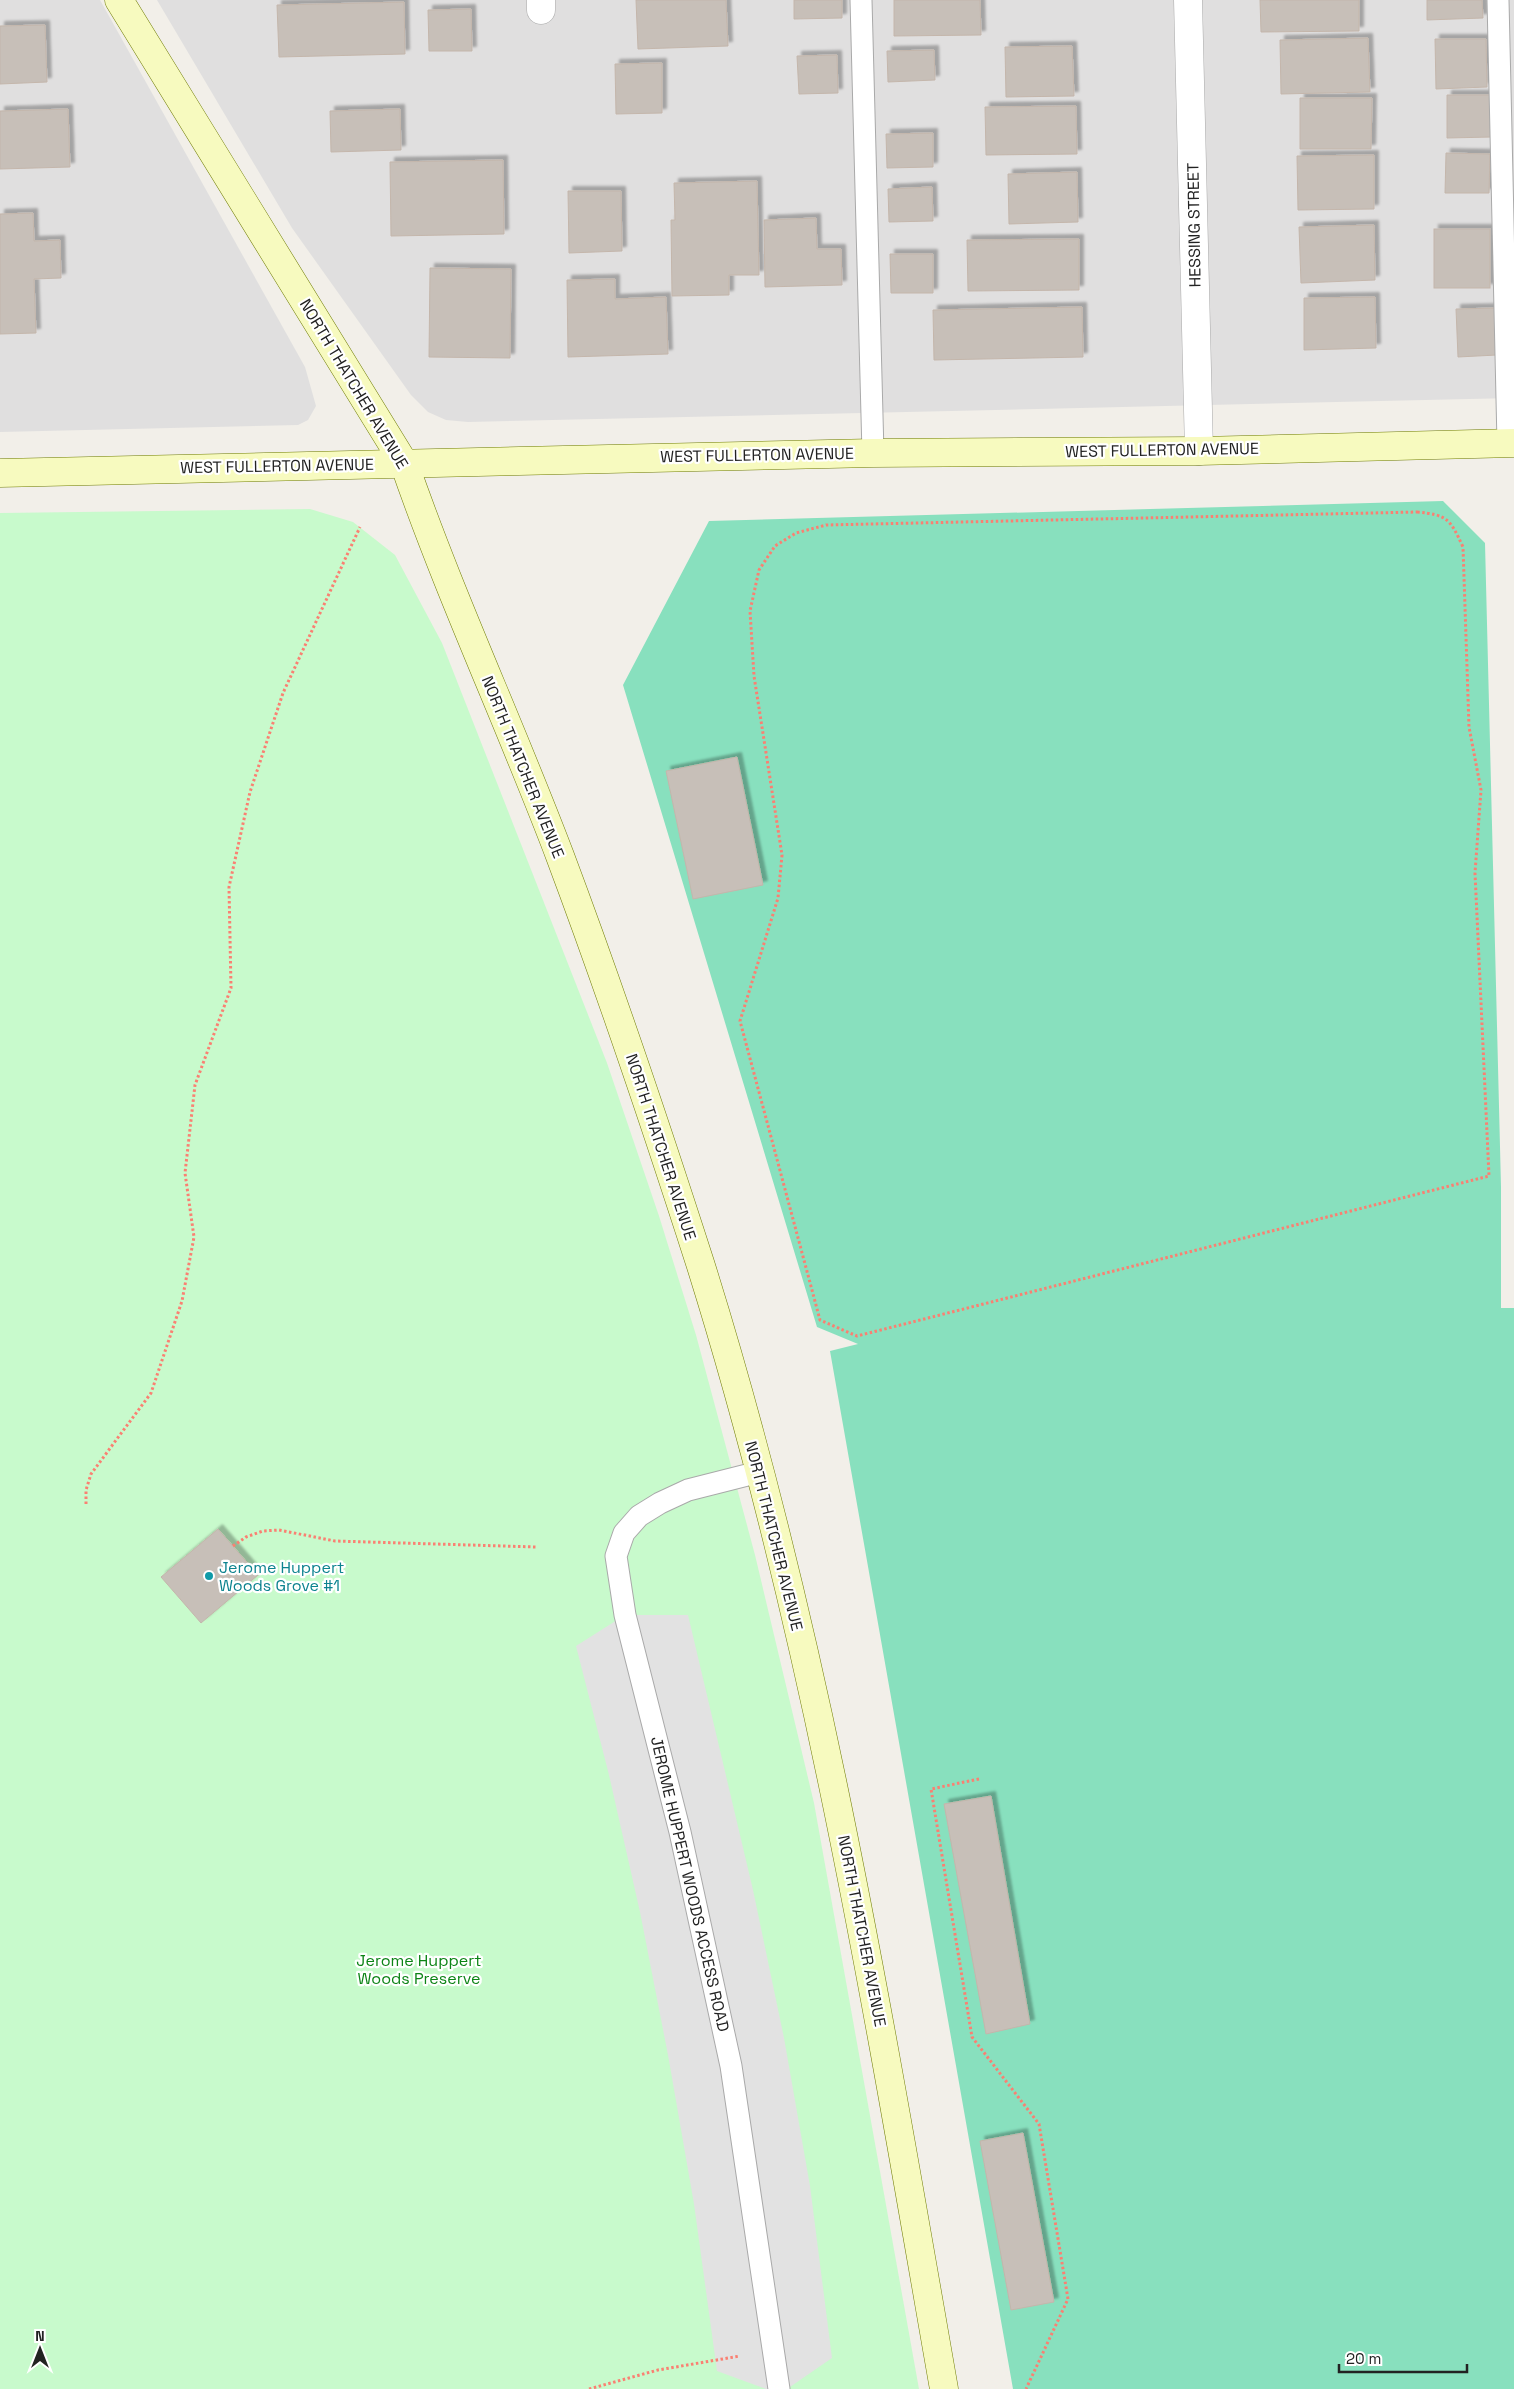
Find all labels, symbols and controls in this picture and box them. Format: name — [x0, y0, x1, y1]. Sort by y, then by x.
street label: HESSING STREET — [1182, 163, 1206, 287]
street label: NORTH THATCHER AVENUE — [295, 295, 413, 473]
street label: WEST FULLERTON AVENUE — [1065, 438, 1259, 462]
street label: WEST FULLERTON AVENUE — [660, 443, 854, 467]
street label: WEST FULLERTON AVENUE — [180, 454, 374, 478]
street label: NORTH THATCHER AVENUE — [477, 673, 569, 861]
street label: NORTH THATCHER AVENUE — [621, 1051, 701, 1243]
street label: NORTH THATCHER AVENUE — [740, 1439, 808, 1633]
place label: Jerome Huppert Woods Grove #1 — [219, 1557, 344, 1596]
marker: Jerome Huppert Woods Grove #1 — [203, 1570, 215, 1582]
street label: JEROME HUPPERT WOODS ACCESS ROAD — [646, 1734, 734, 2034]
street label: NORTH THATCHER AVENUE — [833, 1833, 891, 2029]
park label: Jerome Huppert Woods Preserve — [356, 1950, 482, 1989]
north arrow — [15, 2324, 65, 2374]
text: N — [35, 2327, 45, 2345]
scale bar — [1339, 2342, 1466, 2374]
text: 20 m — [1346, 2349, 1381, 2368]

